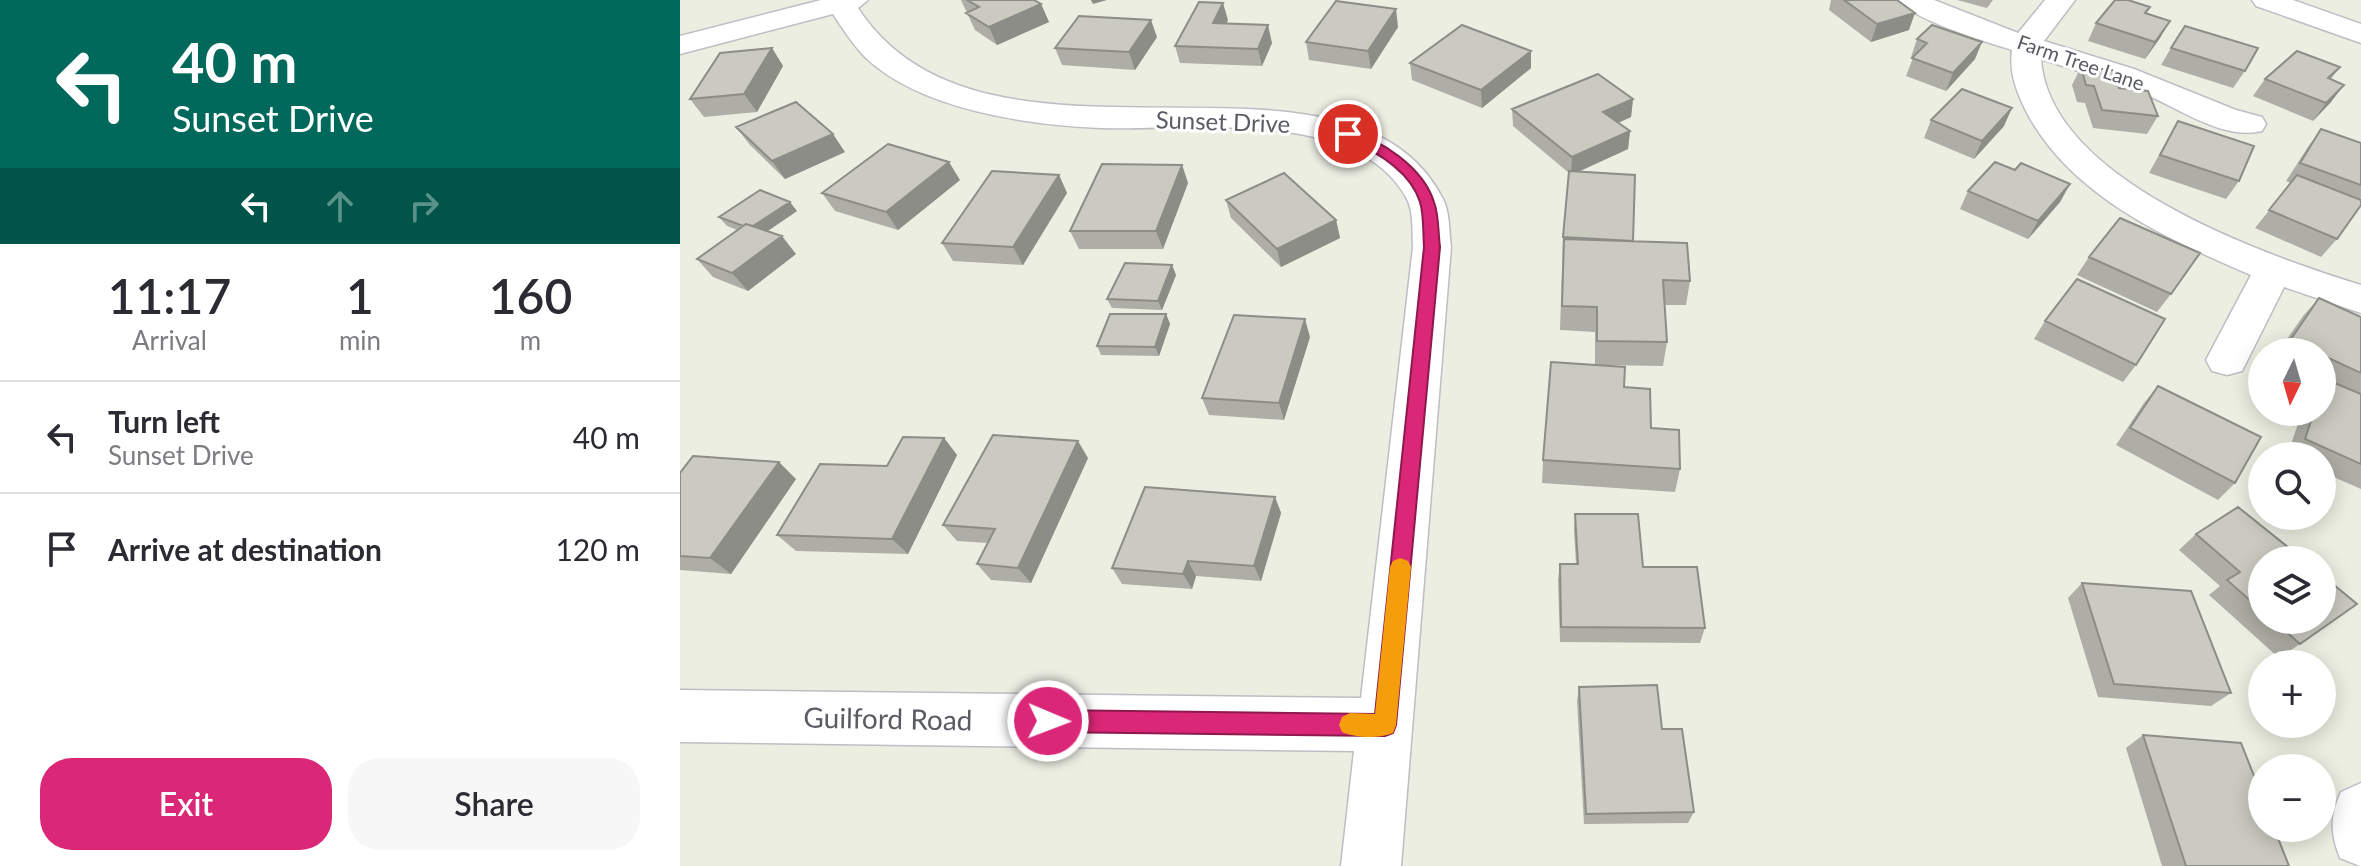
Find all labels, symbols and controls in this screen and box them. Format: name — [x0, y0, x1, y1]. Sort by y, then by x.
text: 40 m — [172, 28, 297, 95]
street label: Farm Tree Lane — [2014, 29, 2148, 95]
icon: left — [40, 32, 144, 136]
text: Sunset Drive — [172, 96, 374, 140]
pin — [1314, 100, 1382, 168]
street label: Sunset Drive — [1155, 104, 1291, 138]
icon: arrive — [1326, 112, 1370, 156]
icon: left — [234, 184, 278, 228]
icon: ahead — [318, 184, 362, 228]
icon: right — [402, 184, 446, 228]
text: 11:17 — [108, 267, 231, 324]
text: 1 — [346, 267, 374, 324]
text: 160 — [489, 267, 572, 324]
text: Arrival — [132, 324, 207, 356]
text: min — [339, 324, 381, 356]
text: m — [520, 324, 541, 356]
north arrow — [2248, 338, 2336, 426]
map controls — [2248, 338, 2336, 842]
text: Turn left — [108, 403, 220, 439]
icon: left — [40, 415, 84, 459]
text: 40 m — [573, 419, 640, 455]
text: Sunset Drive — [108, 439, 254, 471]
button: search — [2248, 442, 2336, 530]
icon: arrive — [40, 527, 84, 571]
text: Arrive at destination — [108, 531, 382, 567]
text: 120 m — [555, 531, 640, 567]
button: layers — [2248, 546, 2336, 634]
button: + — [2248, 650, 2336, 738]
position arrow — [1006, 679, 1090, 763]
street label: Guilford Road — [803, 700, 973, 736]
button: − — [2248, 754, 2336, 842]
button: Exit — [40, 758, 332, 850]
button: Share — [348, 758, 640, 850]

